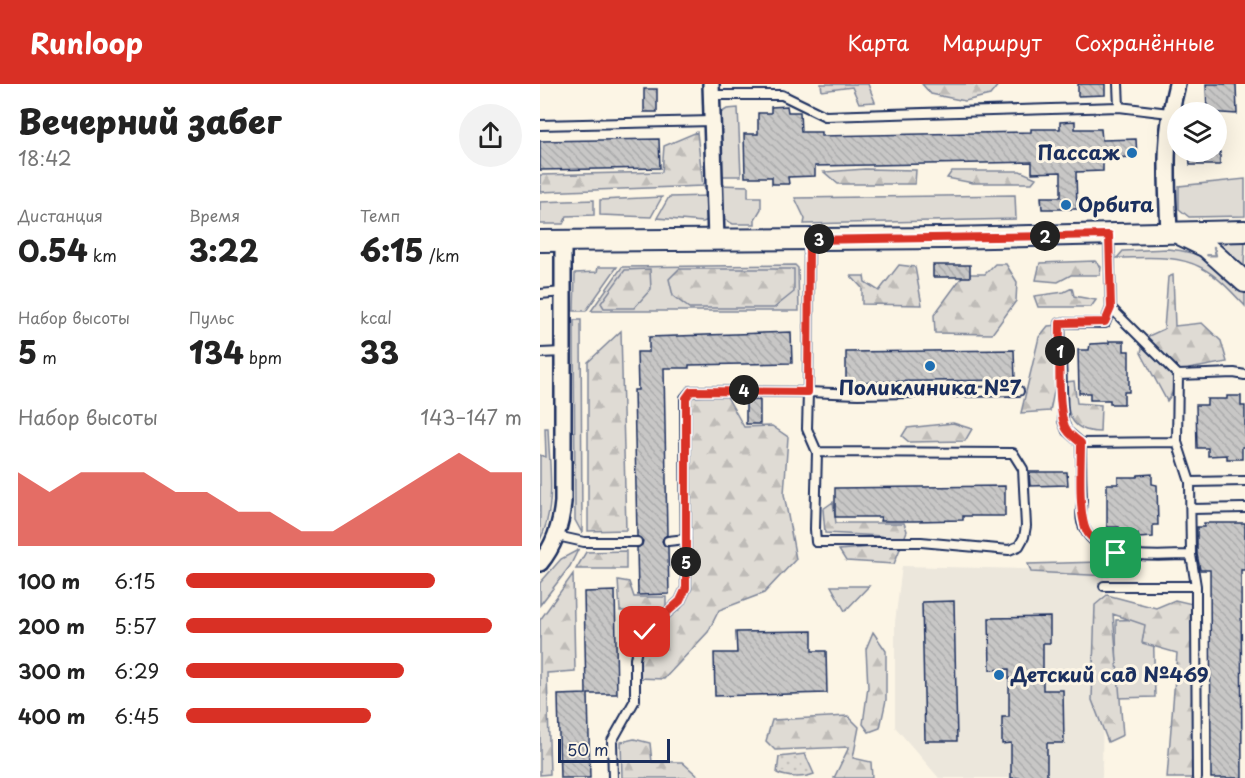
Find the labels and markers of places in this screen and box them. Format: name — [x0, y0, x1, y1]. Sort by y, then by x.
place label: Пассаж — [1037, 137, 1120, 167]
marker: Пассаж — [1125, 146, 1139, 160]
place label: Орбита — [1078, 189, 1154, 219]
marker: Орбита — [1059, 198, 1073, 212]
pin: 2 — [1030, 221, 1060, 251]
pin: 3 — [804, 224, 834, 254]
pin: 1 — [1045, 336, 1075, 366]
marker: Поликлиника №7 — [923, 359, 937, 373]
place label: Поликлиника №7 — [839, 372, 1022, 402]
pin: 4 — [729, 375, 759, 405]
pin — [1090, 527, 1141, 578]
pin: 5 — [671, 547, 701, 577]
pin — [619, 606, 670, 657]
place label: Детский сад №469 — [1010, 659, 1209, 689]
marker: Детский сад №469 — [992, 668, 1006, 682]

